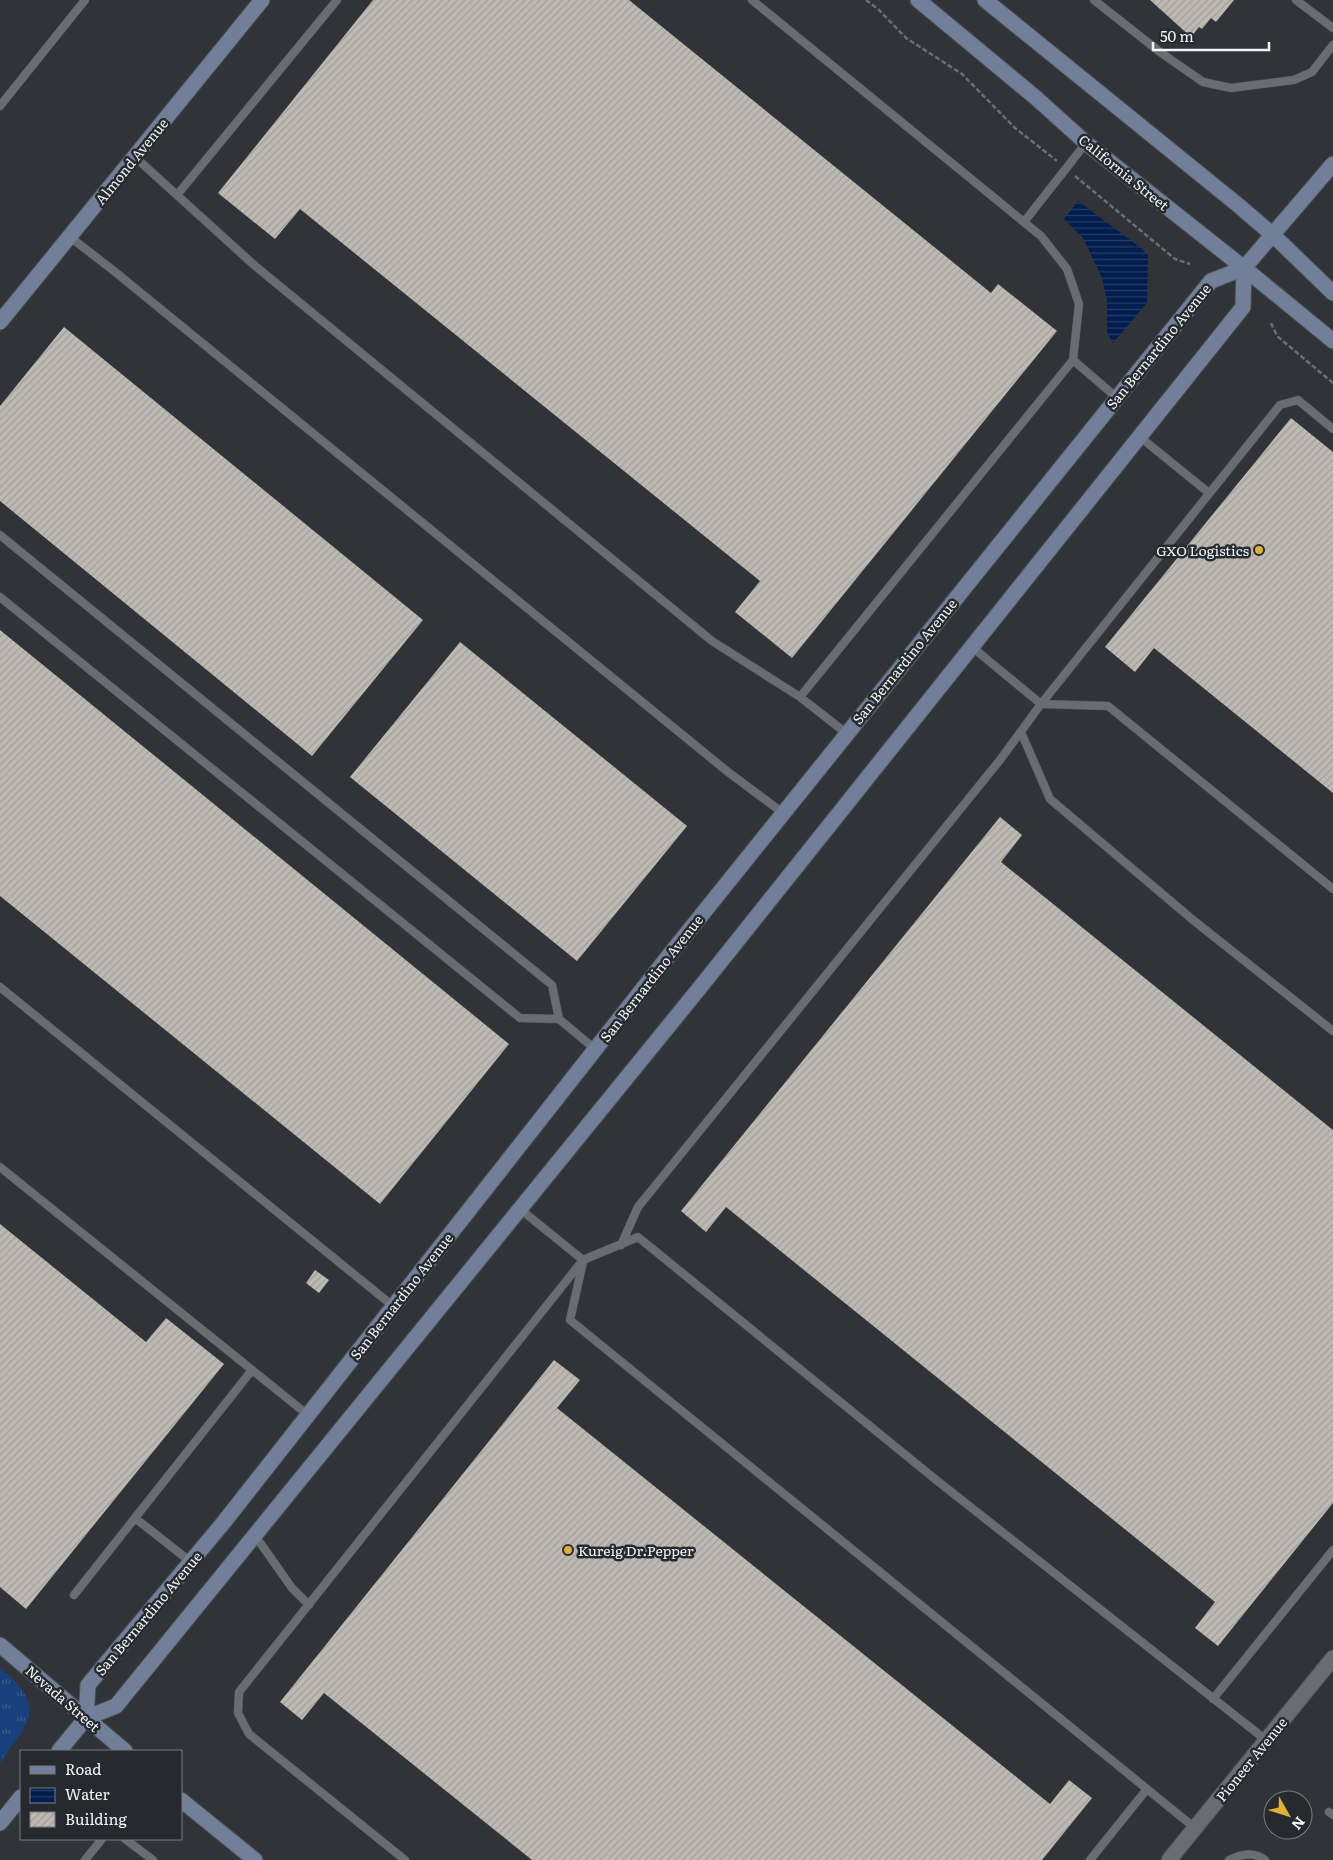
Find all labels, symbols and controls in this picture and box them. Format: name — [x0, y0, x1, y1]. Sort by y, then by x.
scale bar — [1153, 20, 1269, 52]
text: 50 m — [1160, 24, 1194, 47]
street label: Almond Avenue — [90, 113, 172, 209]
street label: California Street — [1075, 129, 1174, 215]
street label: San Bernardino Avenue — [1101, 279, 1215, 413]
place label: GXO Logistics — [1156, 540, 1249, 560]
marker: GXO Logistics — [1253, 544, 1265, 556]
street label: San Bernardino Avenue — [847, 594, 961, 728]
street label: San Bernardino Avenue — [595, 910, 707, 1046]
street label: San Bernardino Avenue — [345, 1228, 457, 1364]
place label: Kureig Dr.Pepper — [578, 1540, 694, 1560]
marker: Kureig Dr.Pepper — [562, 1544, 574, 1556]
street label: San Bernardino Avenue — [90, 1547, 206, 1679]
street label: Nevada Street — [22, 1660, 105, 1736]
street label: Pioneer Avenue — [1211, 1713, 1291, 1805]
legend — [20, 1750, 182, 1840]
text: Road — [65, 1757, 101, 1780]
text: Water — [65, 1782, 110, 1805]
north arrow — [1263, 1790, 1313, 1840]
text: Building — [65, 1807, 127, 1830]
text: N — [1287, 1813, 1310, 1835]

